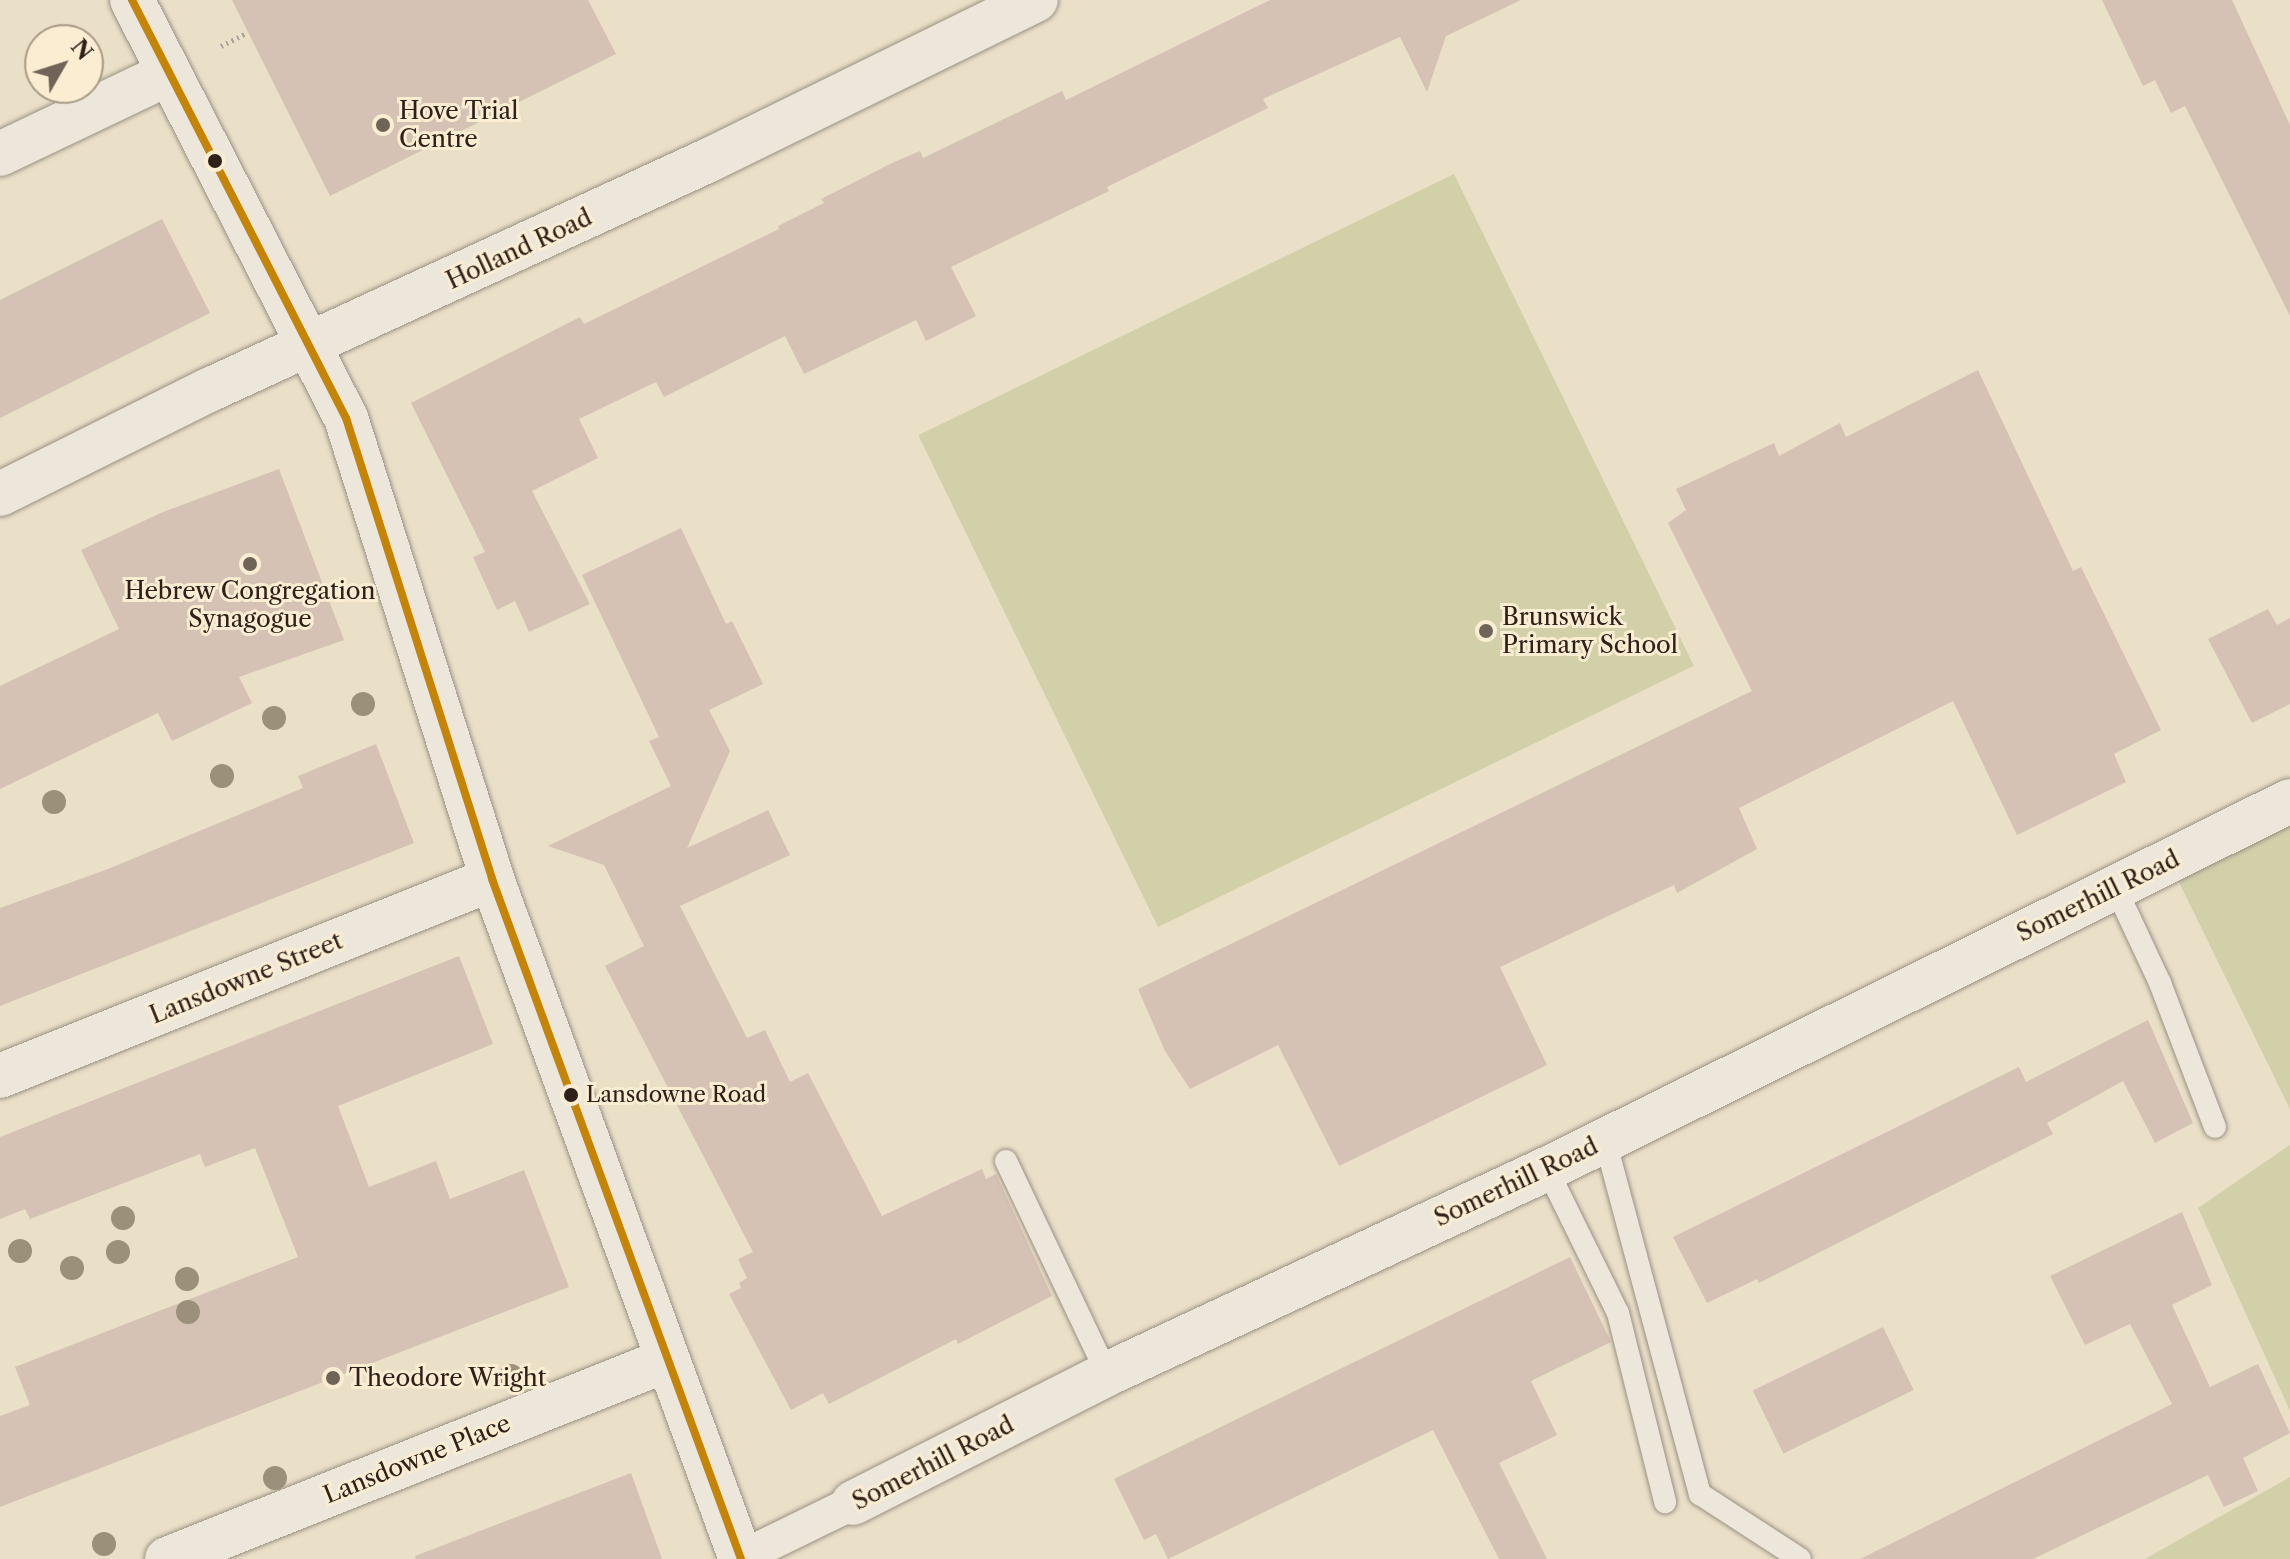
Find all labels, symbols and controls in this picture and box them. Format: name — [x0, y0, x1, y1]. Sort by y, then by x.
north arrow — [24, 24, 104, 104]
text: N — [65, 34, 98, 66]
place label: Hove Trial Centre — [399, 97, 519, 153]
marker: Hove Trial Centre — [374, 116, 392, 134]
unlabelled marker — [207, 153, 223, 169]
street label: Holland Road — [442, 203, 596, 295]
marker: Hebrew Congregation Synagogue — [241, 555, 259, 573]
place label: Hebrew Congregation Synagogue — [124, 577, 376, 633]
place label: Brunswick Primary School — [1502, 603, 1679, 659]
marker: Brunswick Primary School — [1477, 622, 1495, 640]
street label: Somerhill Road — [2012, 844, 2184, 948]
street label: Lansdowne Street — [145, 926, 347, 1030]
place label: Lansdowne Road — [586, 1082, 766, 1108]
marker: Lansdowne Road — [563, 1087, 579, 1103]
street label: Somerhill Road — [1430, 1131, 1602, 1233]
place label: Theodore Wright — [349, 1364, 547, 1392]
marker: Theodore Wright — [324, 1369, 342, 1387]
street label: Lansdowne Place — [319, 1408, 515, 1510]
street label: Somerhill Road — [847, 1410, 1019, 1516]

